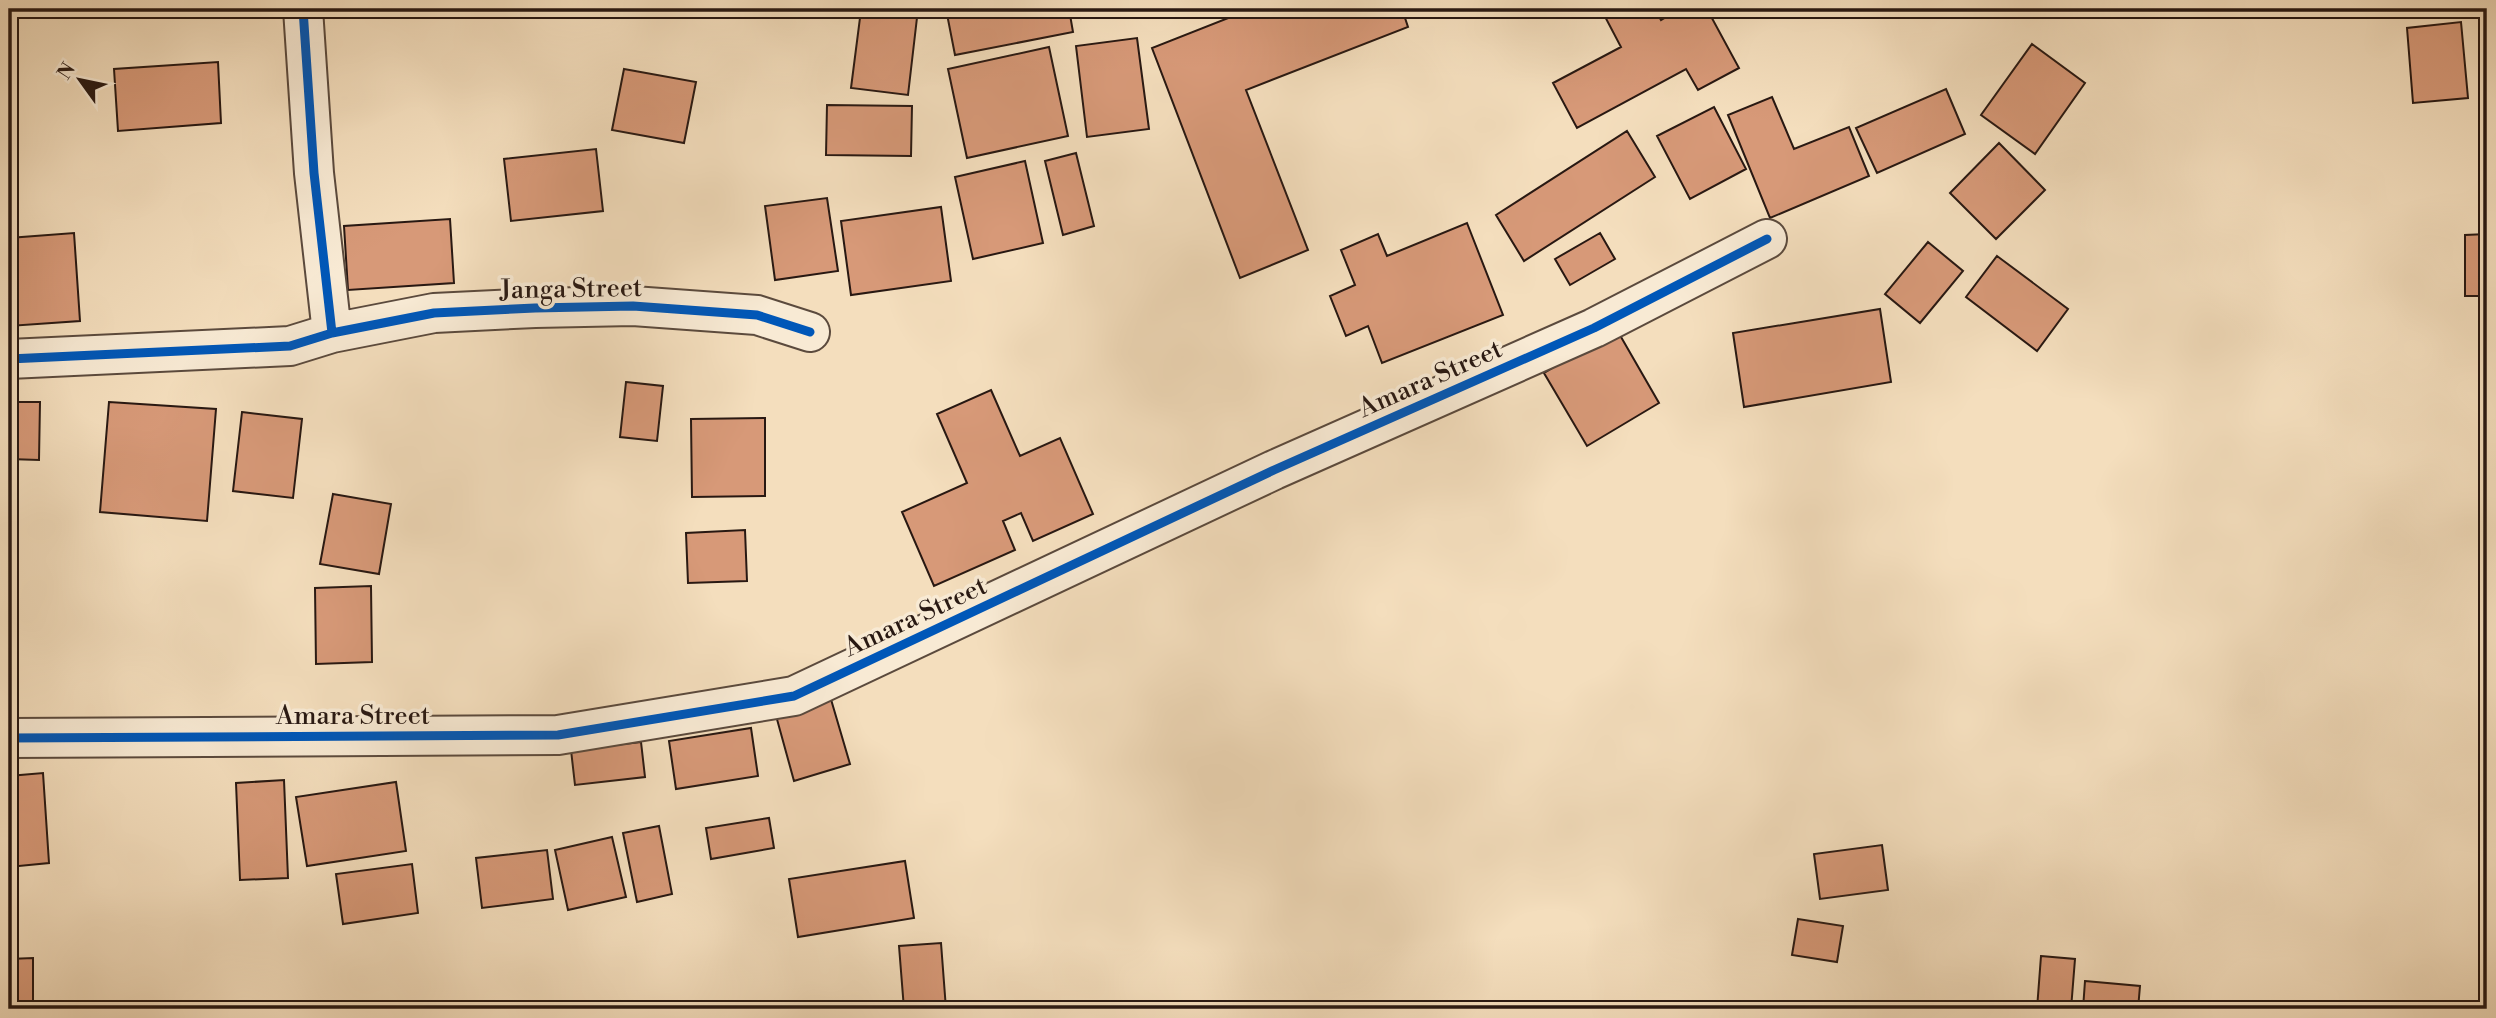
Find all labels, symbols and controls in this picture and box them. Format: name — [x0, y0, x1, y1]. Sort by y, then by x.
north arrow — [46, 46, 116, 116]
text: N — [52, 58, 81, 84]
street label: Janga Street — [499, 272, 642, 306]
street label: Amara Street — [1353, 333, 1507, 425]
street label: Amara Street — [838, 570, 992, 664]
street label: Amara Street — [275, 700, 430, 732]

